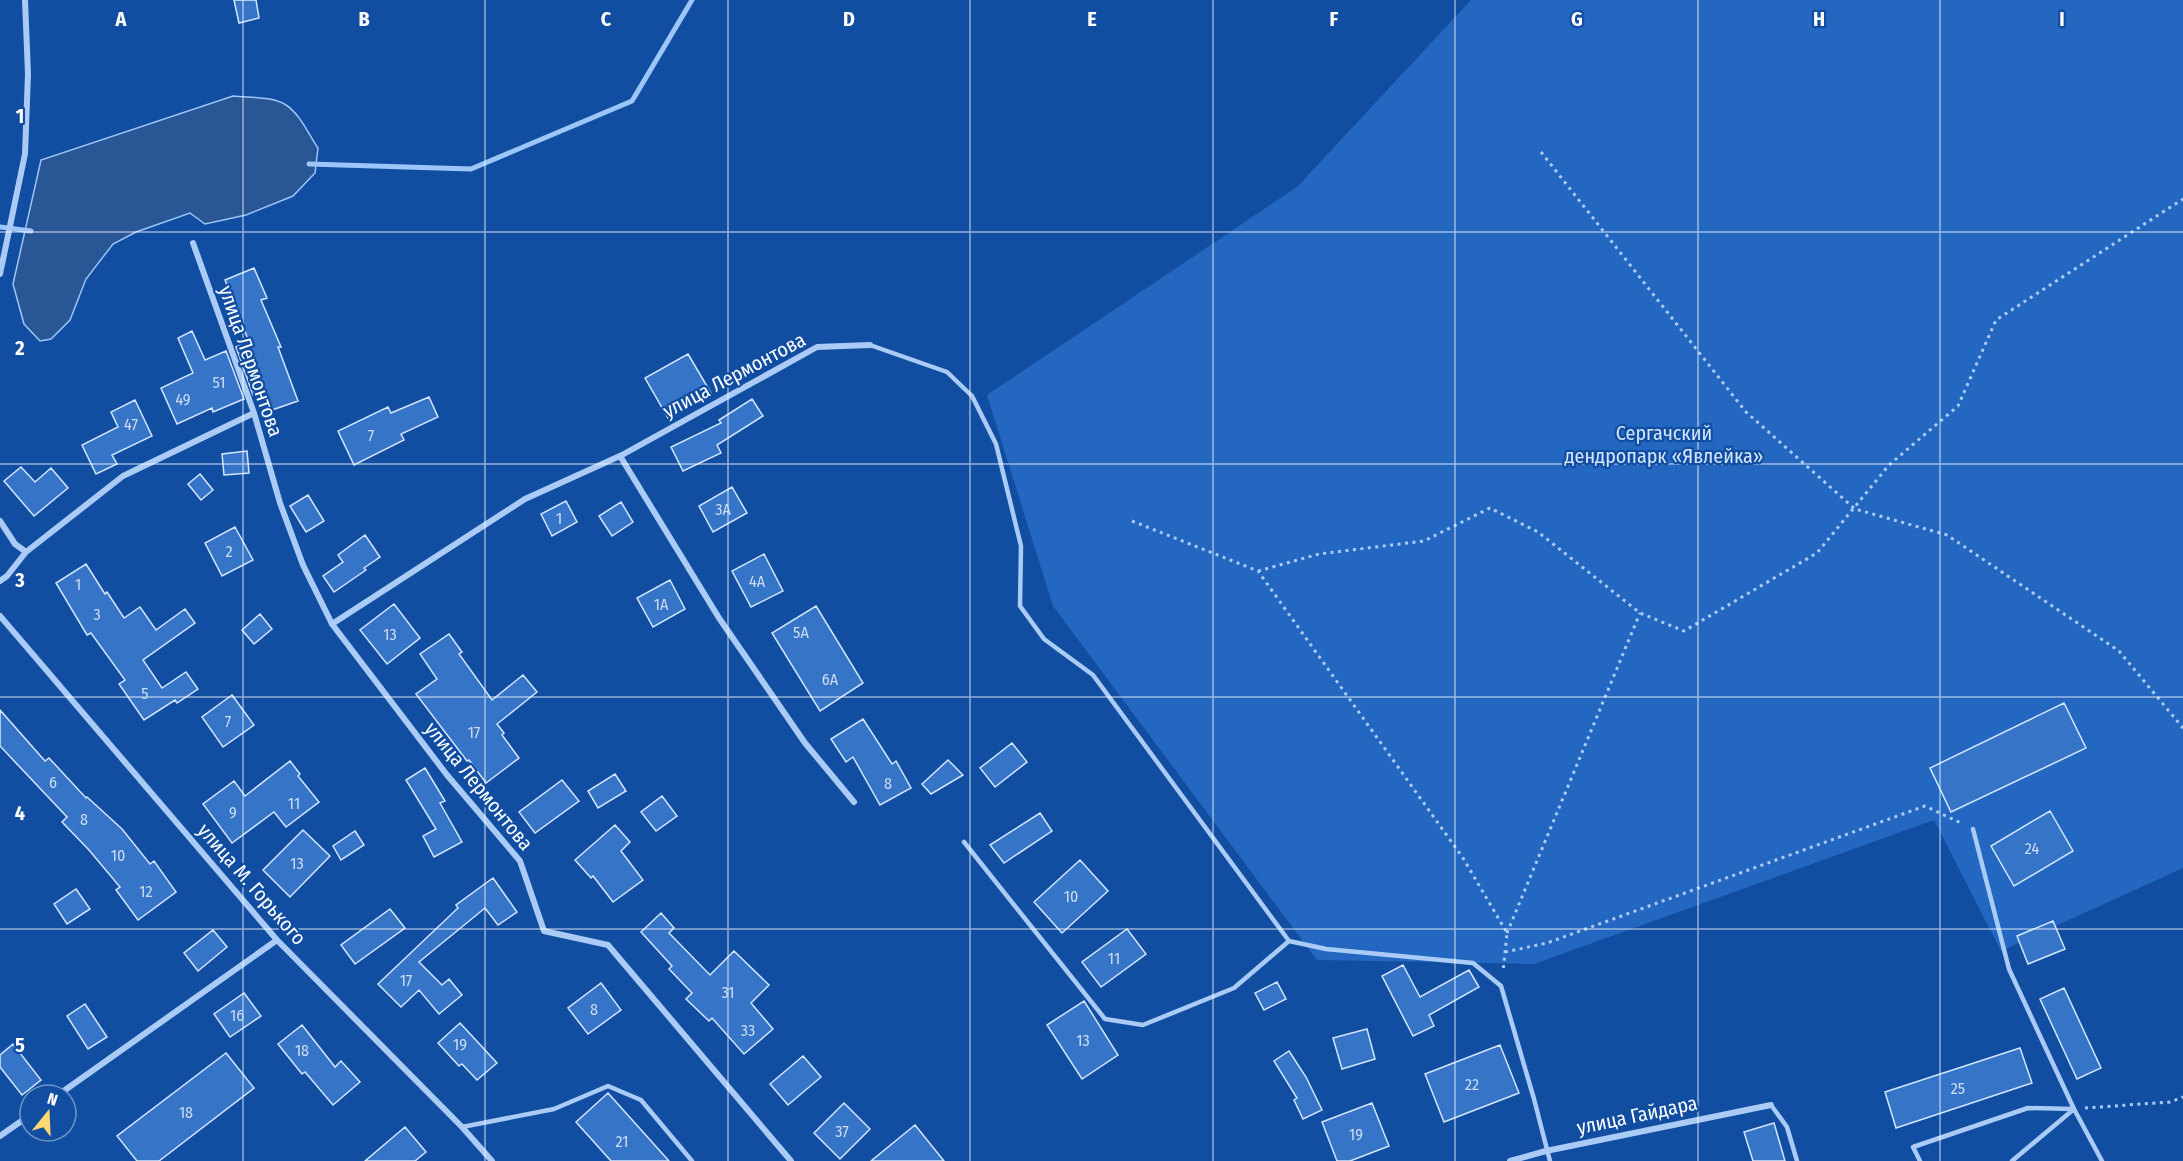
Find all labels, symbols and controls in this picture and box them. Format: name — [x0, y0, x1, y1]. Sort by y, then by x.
text: A — [115, 7, 128, 31]
text: B — [358, 7, 370, 31]
text: C — [601, 7, 612, 31]
text: D — [843, 7, 855, 31]
text: E — [1087, 7, 1097, 31]
text: F — [1330, 7, 1339, 31]
text: G — [1571, 7, 1583, 31]
text: H — [1813, 7, 1825, 31]
text: I — [2059, 7, 2065, 31]
text: 1 — [16, 104, 24, 128]
street label: улица Лермонтова — [214, 282, 288, 440]
street label: улица Лермонтова — [659, 327, 809, 423]
text: 2 — [14, 336, 25, 360]
house number: 51 — [213, 373, 225, 392]
house number: 49 — [175, 390, 191, 409]
house number: 47 — [124, 415, 138, 434]
park label: Сергачский дендропарк «Явлейка» — [1564, 421, 1764, 468]
house number: 7 — [368, 426, 375, 445]
house number: 3А — [715, 500, 731, 519]
house number: 1 — [556, 509, 562, 528]
house number: 2 — [225, 542, 233, 561]
text: 3 — [14, 568, 25, 592]
house number: 4А — [749, 572, 766, 591]
house number: 1 — [75, 575, 81, 594]
house number: 1А — [654, 595, 669, 614]
house number: 3 — [93, 605, 101, 624]
house number: 5А — [793, 623, 809, 642]
house number: 13 — [383, 625, 397, 644]
house number: 6А — [822, 670, 839, 689]
house number: 5 — [141, 684, 149, 703]
house number: 7 — [225, 712, 232, 731]
street label: улица Лермонтова — [420, 717, 538, 855]
house number: 17 — [468, 723, 481, 742]
house number: 6 — [49, 773, 57, 792]
house number: 8 — [884, 774, 892, 793]
house number: 11 — [288, 794, 300, 813]
text: 4 — [15, 801, 25, 825]
house number: 9 — [229, 803, 237, 822]
house number: 8 — [80, 810, 88, 829]
street label: улица М. Горького — [193, 818, 311, 950]
house number: 24 — [2025, 839, 2039, 858]
house number: 10 — [111, 846, 125, 865]
house number: 13 — [290, 854, 304, 873]
house number: 12 — [139, 882, 153, 901]
house number: 10 — [1064, 887, 1078, 906]
house number: 11 — [1108, 949, 1120, 968]
house number: 17 — [400, 971, 413, 990]
house number: 31 — [721, 983, 735, 1002]
house number: 8 — [590, 1000, 598, 1019]
house number: 16 — [230, 1006, 244, 1025]
house number: 33 — [741, 1021, 755, 1040]
house number: 13 — [1076, 1031, 1090, 1050]
text: 5 — [15, 1033, 25, 1057]
house number: 19 — [453, 1035, 467, 1054]
house number: 18 — [295, 1041, 309, 1060]
house number: 22 — [1465, 1075, 1479, 1094]
house number: 25 — [1951, 1079, 1965, 1098]
north arrow — [18, 1083, 78, 1143]
text: N — [45, 1089, 60, 1110]
street label: улица Гайдара — [1575, 1091, 1699, 1139]
house number: 18 — [179, 1103, 193, 1122]
house number: 37 — [835, 1122, 849, 1141]
house number: 19 — [1349, 1125, 1363, 1144]
house number: 21 — [616, 1132, 628, 1151]

